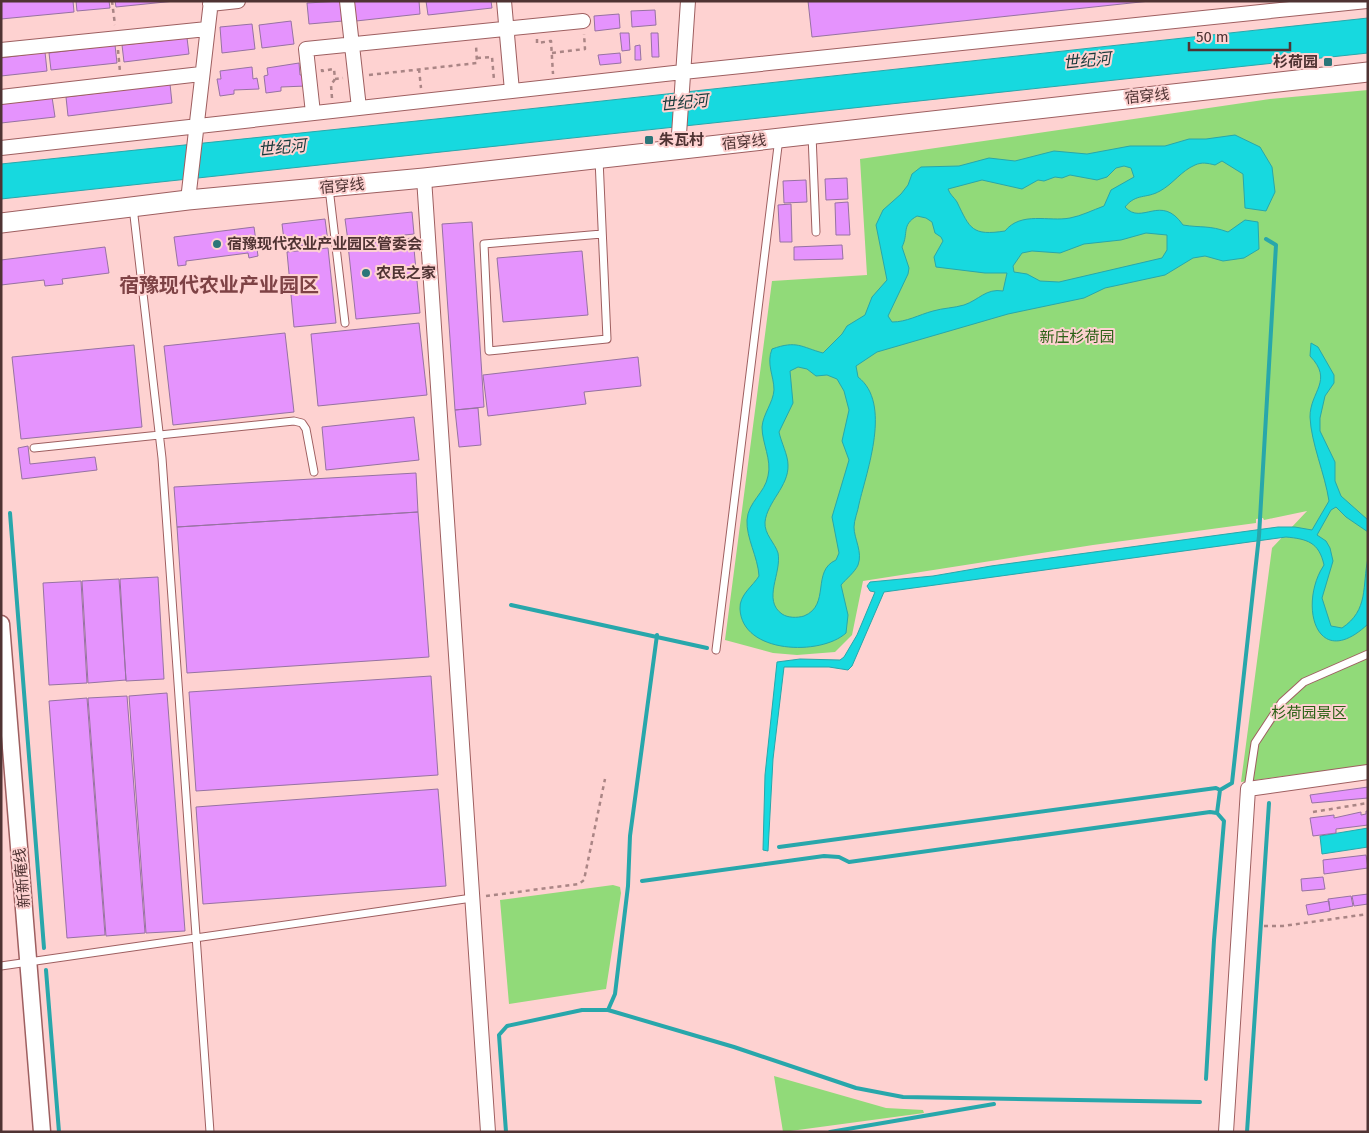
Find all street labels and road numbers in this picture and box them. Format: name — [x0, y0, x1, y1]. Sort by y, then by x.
street label: 宿穿线 — [1124, 85, 1170, 107]
street label: 宿穿线 — [721, 131, 767, 153]
street label: 宿穿线 — [319, 175, 365, 197]
street label: 新新庵线 — [10, 847, 34, 909]

